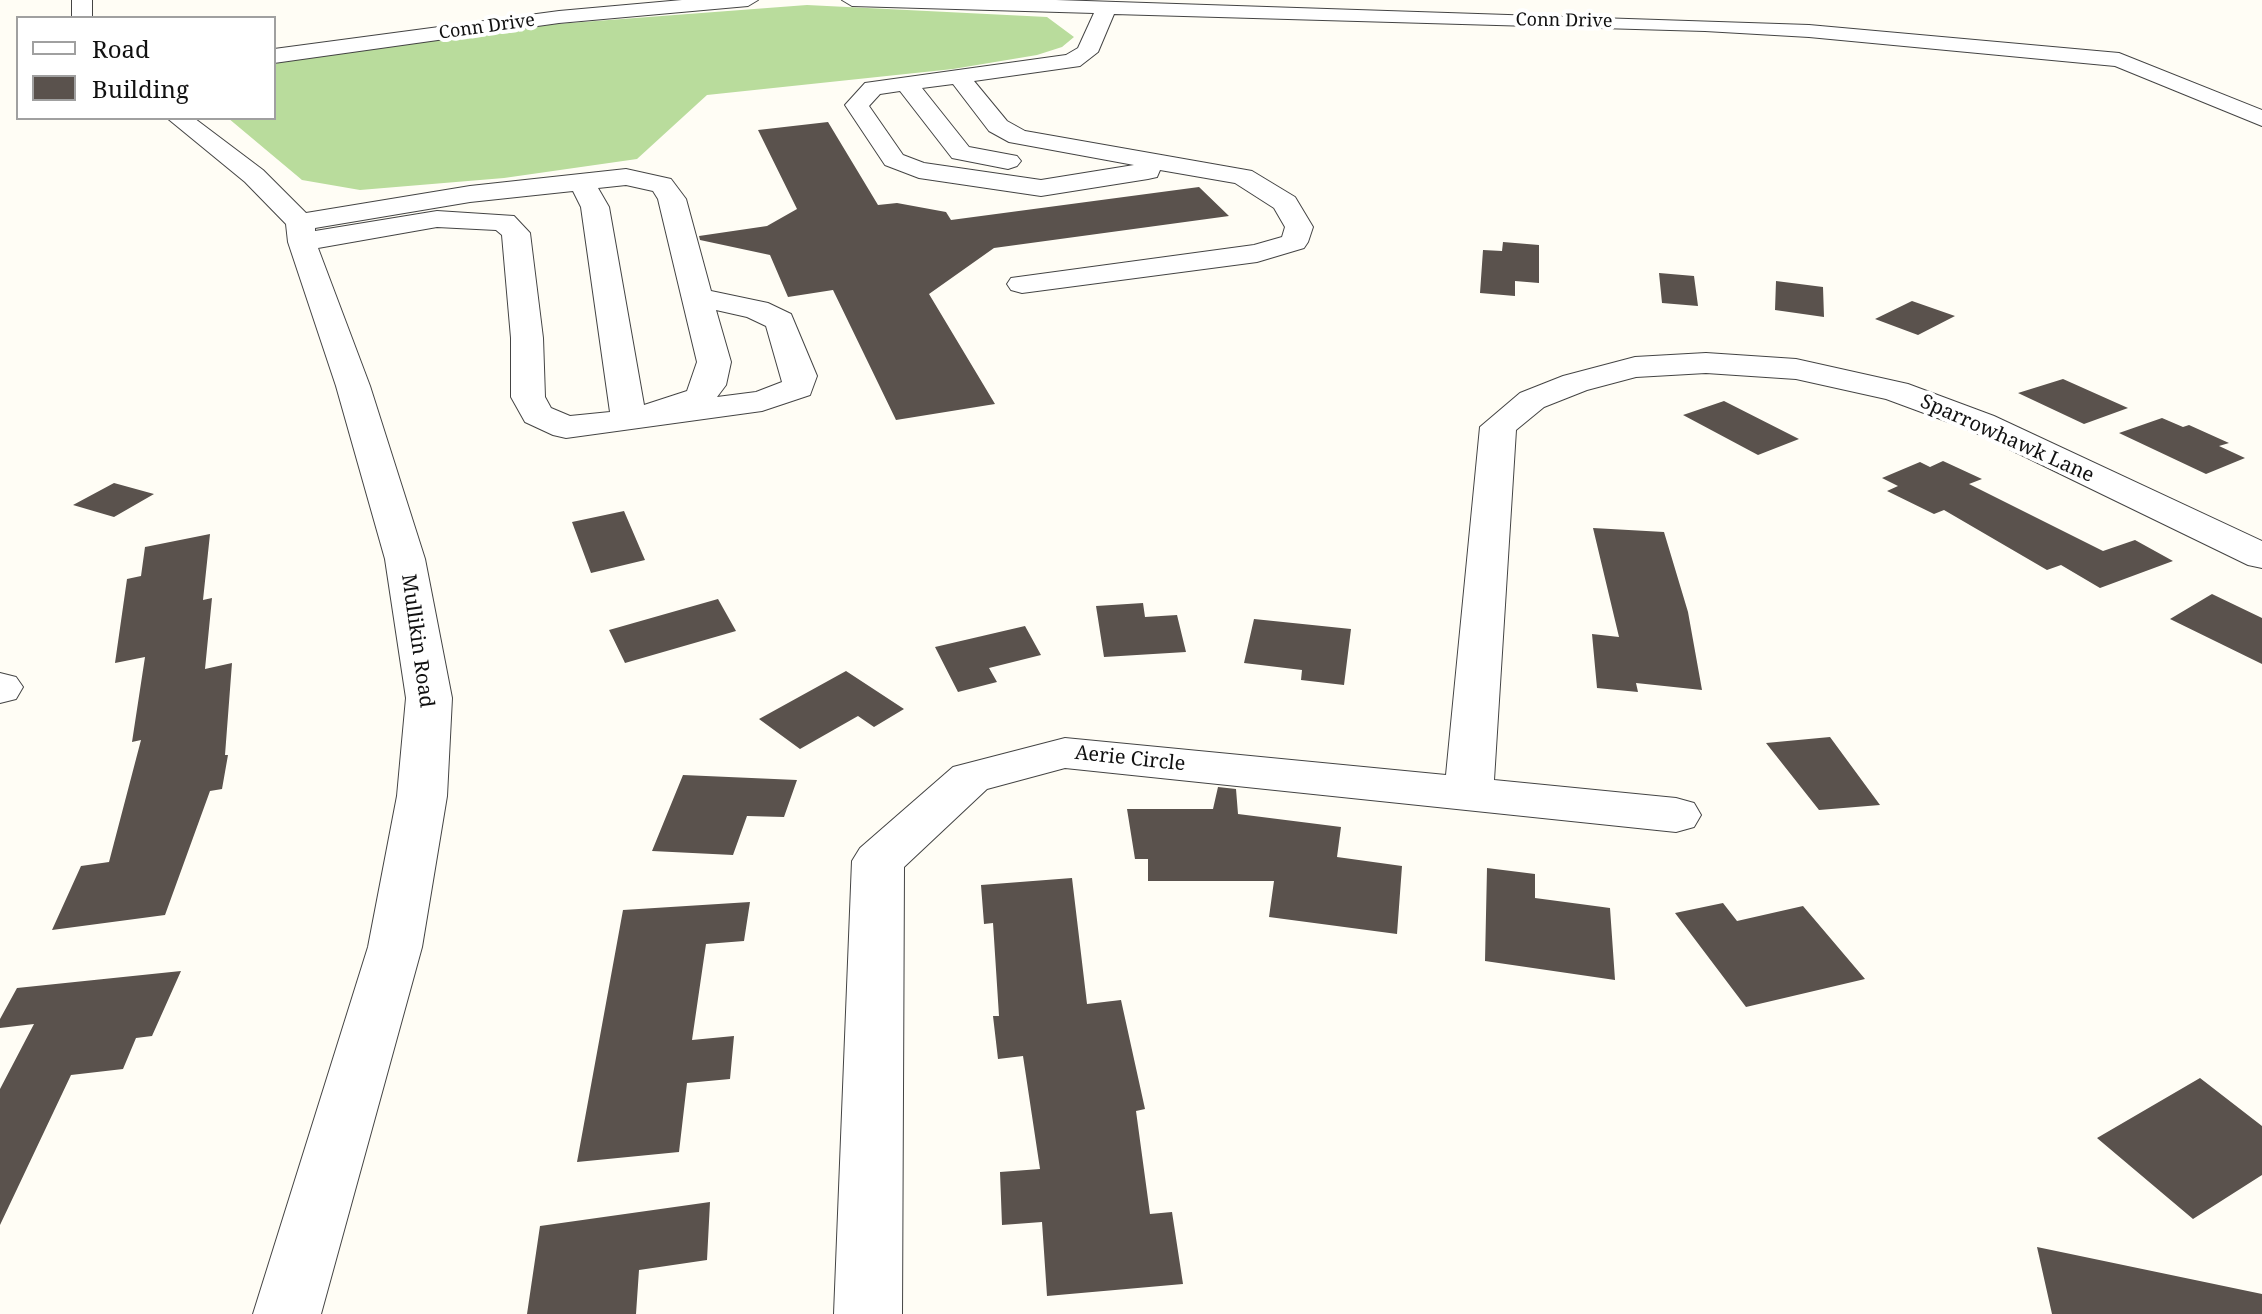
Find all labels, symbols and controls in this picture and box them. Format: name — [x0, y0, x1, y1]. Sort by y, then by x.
street label: Conn Drive — [1515, 9, 1613, 33]
street label: Conn Drive — [438, 10, 536, 44]
legend — [16, 16, 276, 120]
text: Road — [92, 32, 150, 65]
text: Building — [92, 72, 189, 105]
street label: Sparrowhawk Lane — [1916, 390, 2098, 488]
street label: Mullikin Road — [396, 573, 438, 709]
street label: Aerie Circle — [1074, 741, 1186, 777]

